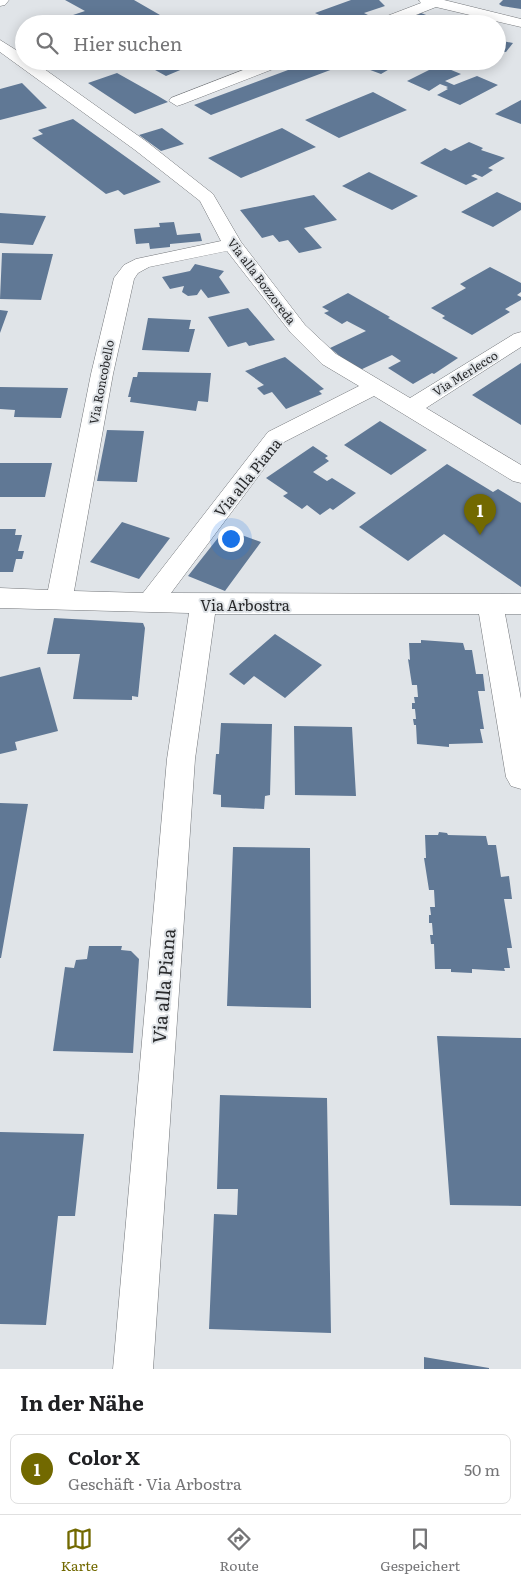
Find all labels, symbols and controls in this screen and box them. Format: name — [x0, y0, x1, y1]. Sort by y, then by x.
search box — [15, 15, 506, 70]
icon: search — [33, 29, 61, 57]
text: Hier suchen — [73, 29, 182, 57]
street label: Via alla Bozzoreda — [224, 234, 301, 328]
street label: Via Roncobello — [84, 338, 118, 426]
street label: Via Merlecco — [429, 346, 501, 400]
street label: Via alla Piana — [208, 432, 287, 522]
pin: 1 — [464, 494, 496, 535]
your location — [218, 526, 244, 552]
street label: Via Arbostra — [200, 593, 291, 616]
street label: Via alla Piana — [145, 927, 182, 1045]
text: In der Nähe — [20, 1386, 144, 1417]
text: Color X — [68, 1443, 140, 1471]
text: 1 — [34, 1457, 40, 1481]
text: 50 m — [464, 1457, 500, 1481]
text: Geschäft · Via Arbostra — [68, 1471, 242, 1495]
tab: Karte — [61, 1525, 98, 1575]
tab: Route — [220, 1525, 259, 1575]
tab: Gespeichert — [380, 1525, 460, 1575]

